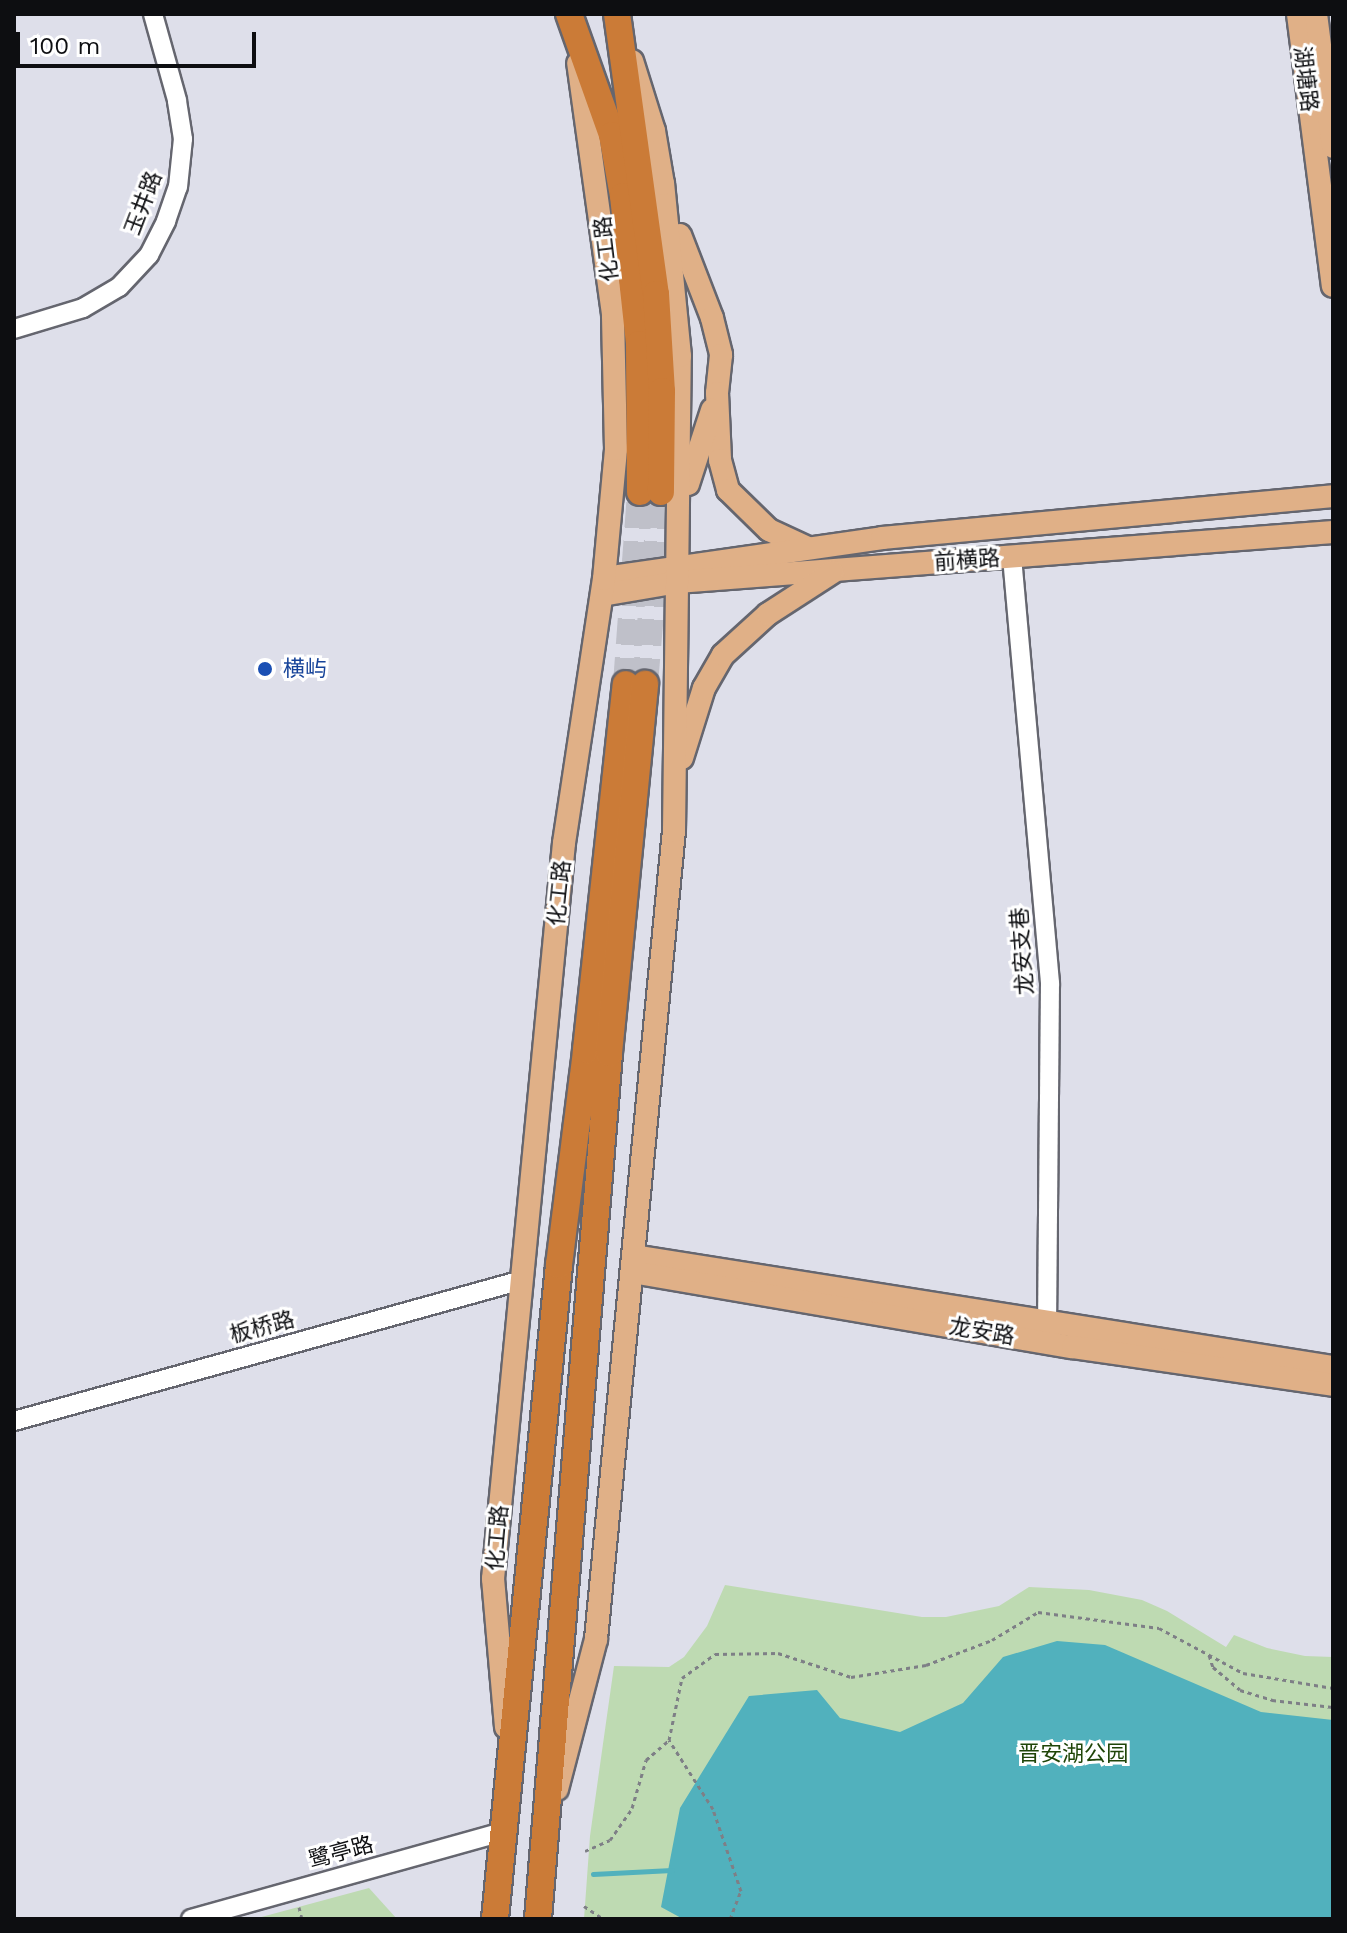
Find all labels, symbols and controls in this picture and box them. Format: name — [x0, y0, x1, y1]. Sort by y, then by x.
scale bar — [20, 16, 260, 66]
text: 100 m — [30, 32, 100, 60]
street label: 湖塘路 — [1289, 45, 1323, 113]
street label: 玉井路 — [119, 167, 167, 239]
street label: 化工路 — [589, 215, 623, 283]
street label: 前横路 — [933, 545, 1001, 575]
place label: 横屿 — [283, 656, 327, 682]
marker: 横屿 — [254, 658, 276, 680]
street label: 化工路 — [542, 859, 576, 927]
street label: 龙安支巷 — [1006, 906, 1038, 996]
street label: 板桥路 — [227, 1306, 297, 1348]
street label: 龙安路 — [947, 1312, 1017, 1350]
street label: 化工路 — [481, 1504, 513, 1572]
park label: 晋安湖公园 — [1018, 1741, 1128, 1767]
street label: 鹭亭路 — [306, 1831, 376, 1873]

